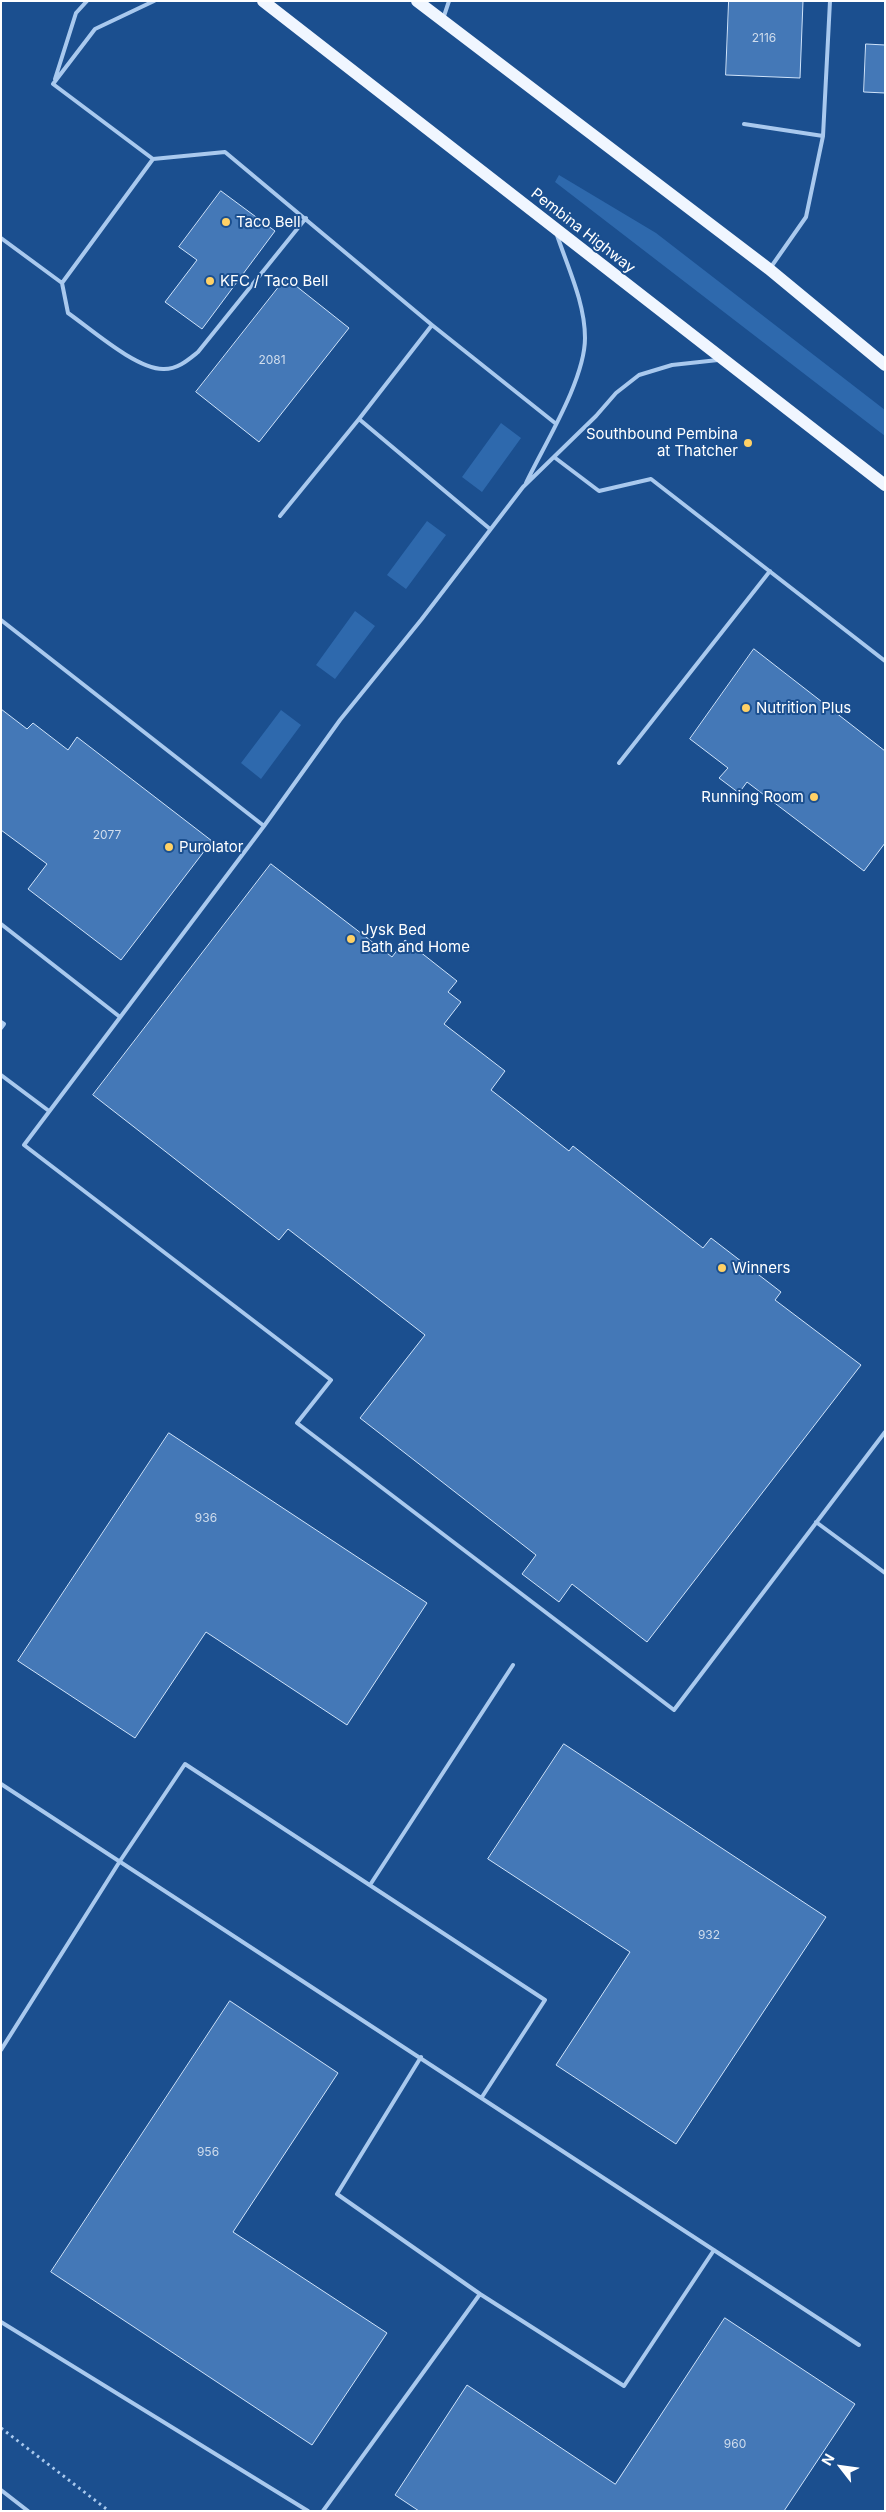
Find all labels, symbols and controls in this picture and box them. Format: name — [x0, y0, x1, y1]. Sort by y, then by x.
house number: 2116 — [752, 31, 776, 45]
street label: Pembina Highway — [527, 185, 639, 277]
place label: Taco Bell — [236, 213, 301, 231]
marker: Taco Bell — [220, 216, 232, 228]
place label: KFC / Taco Bell — [220, 272, 328, 290]
marker: KFC / Taco Bell — [204, 275, 216, 287]
house number: 2081 — [258, 353, 286, 367]
place label: Southbound Pembina at Thatcher — [586, 425, 738, 460]
marker: Southbound Pembina at Thatcher — [742, 437, 754, 449]
place label: Nutrition Plus — [756, 699, 851, 717]
marker: Nutrition Plus — [740, 702, 752, 714]
place label: Running Room — [701, 788, 804, 806]
marker: Running Room — [808, 791, 820, 803]
house number: 2077 — [93, 828, 121, 842]
place label: Purolator — [179, 838, 243, 856]
marker: Purolator — [163, 841, 175, 853]
place label: Jysk Bed Bath and Home — [361, 921, 470, 956]
marker: Jysk Bed Bath and Home — [345, 933, 357, 945]
place label: Winners — [732, 1259, 790, 1277]
marker: Winners — [716, 1262, 728, 1274]
house number: 936 — [195, 1511, 217, 1525]
house number: 932 — [698, 1928, 720, 1942]
house number: 956 — [197, 2145, 219, 2159]
house number: 960 — [724, 2437, 746, 2451]
north arrow — [816, 2442, 866, 2492]
text: N — [818, 2450, 838, 2468]

